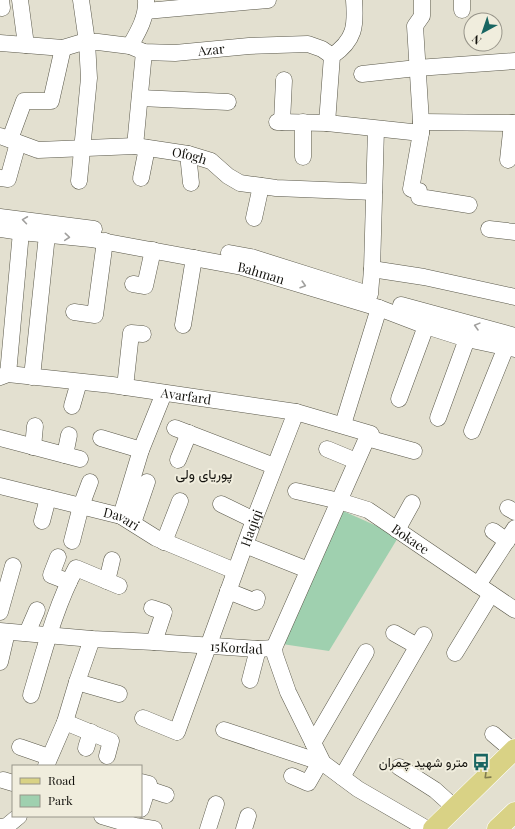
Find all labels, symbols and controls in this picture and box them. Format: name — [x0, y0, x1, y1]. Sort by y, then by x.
north arrow — [463, 12, 503, 52]
text: N — [468, 32, 484, 48]
street label: Azar — [196, 39, 226, 59]
street label: Ofogh — [171, 143, 210, 167]
one-way arrow — [22, 216, 28, 225]
one-way arrow — [63, 232, 70, 241]
street label: Bahman — [236, 257, 287, 287]
one-way arrow — [299, 280, 306, 289]
one-way arrow — [474, 322, 481, 331]
street label: Avarfard — [159, 383, 213, 408]
district label: پوریای ولی — [176, 464, 232, 484]
street label: Davari — [102, 503, 143, 534]
street label: Haqiqi — [236, 506, 265, 549]
street label: Bokaee — [389, 520, 433, 558]
street label: 15Kordad — [209, 637, 264, 657]
bus stop icon: مترو شهید چمران — [471, 752, 491, 772]
place label: مترو شهید چمران — [379, 753, 468, 772]
legend — [12, 765, 142, 817]
one-way arrow — [484, 771, 492, 779]
text: Road — [48, 772, 75, 788]
text: Park — [48, 792, 73, 808]

